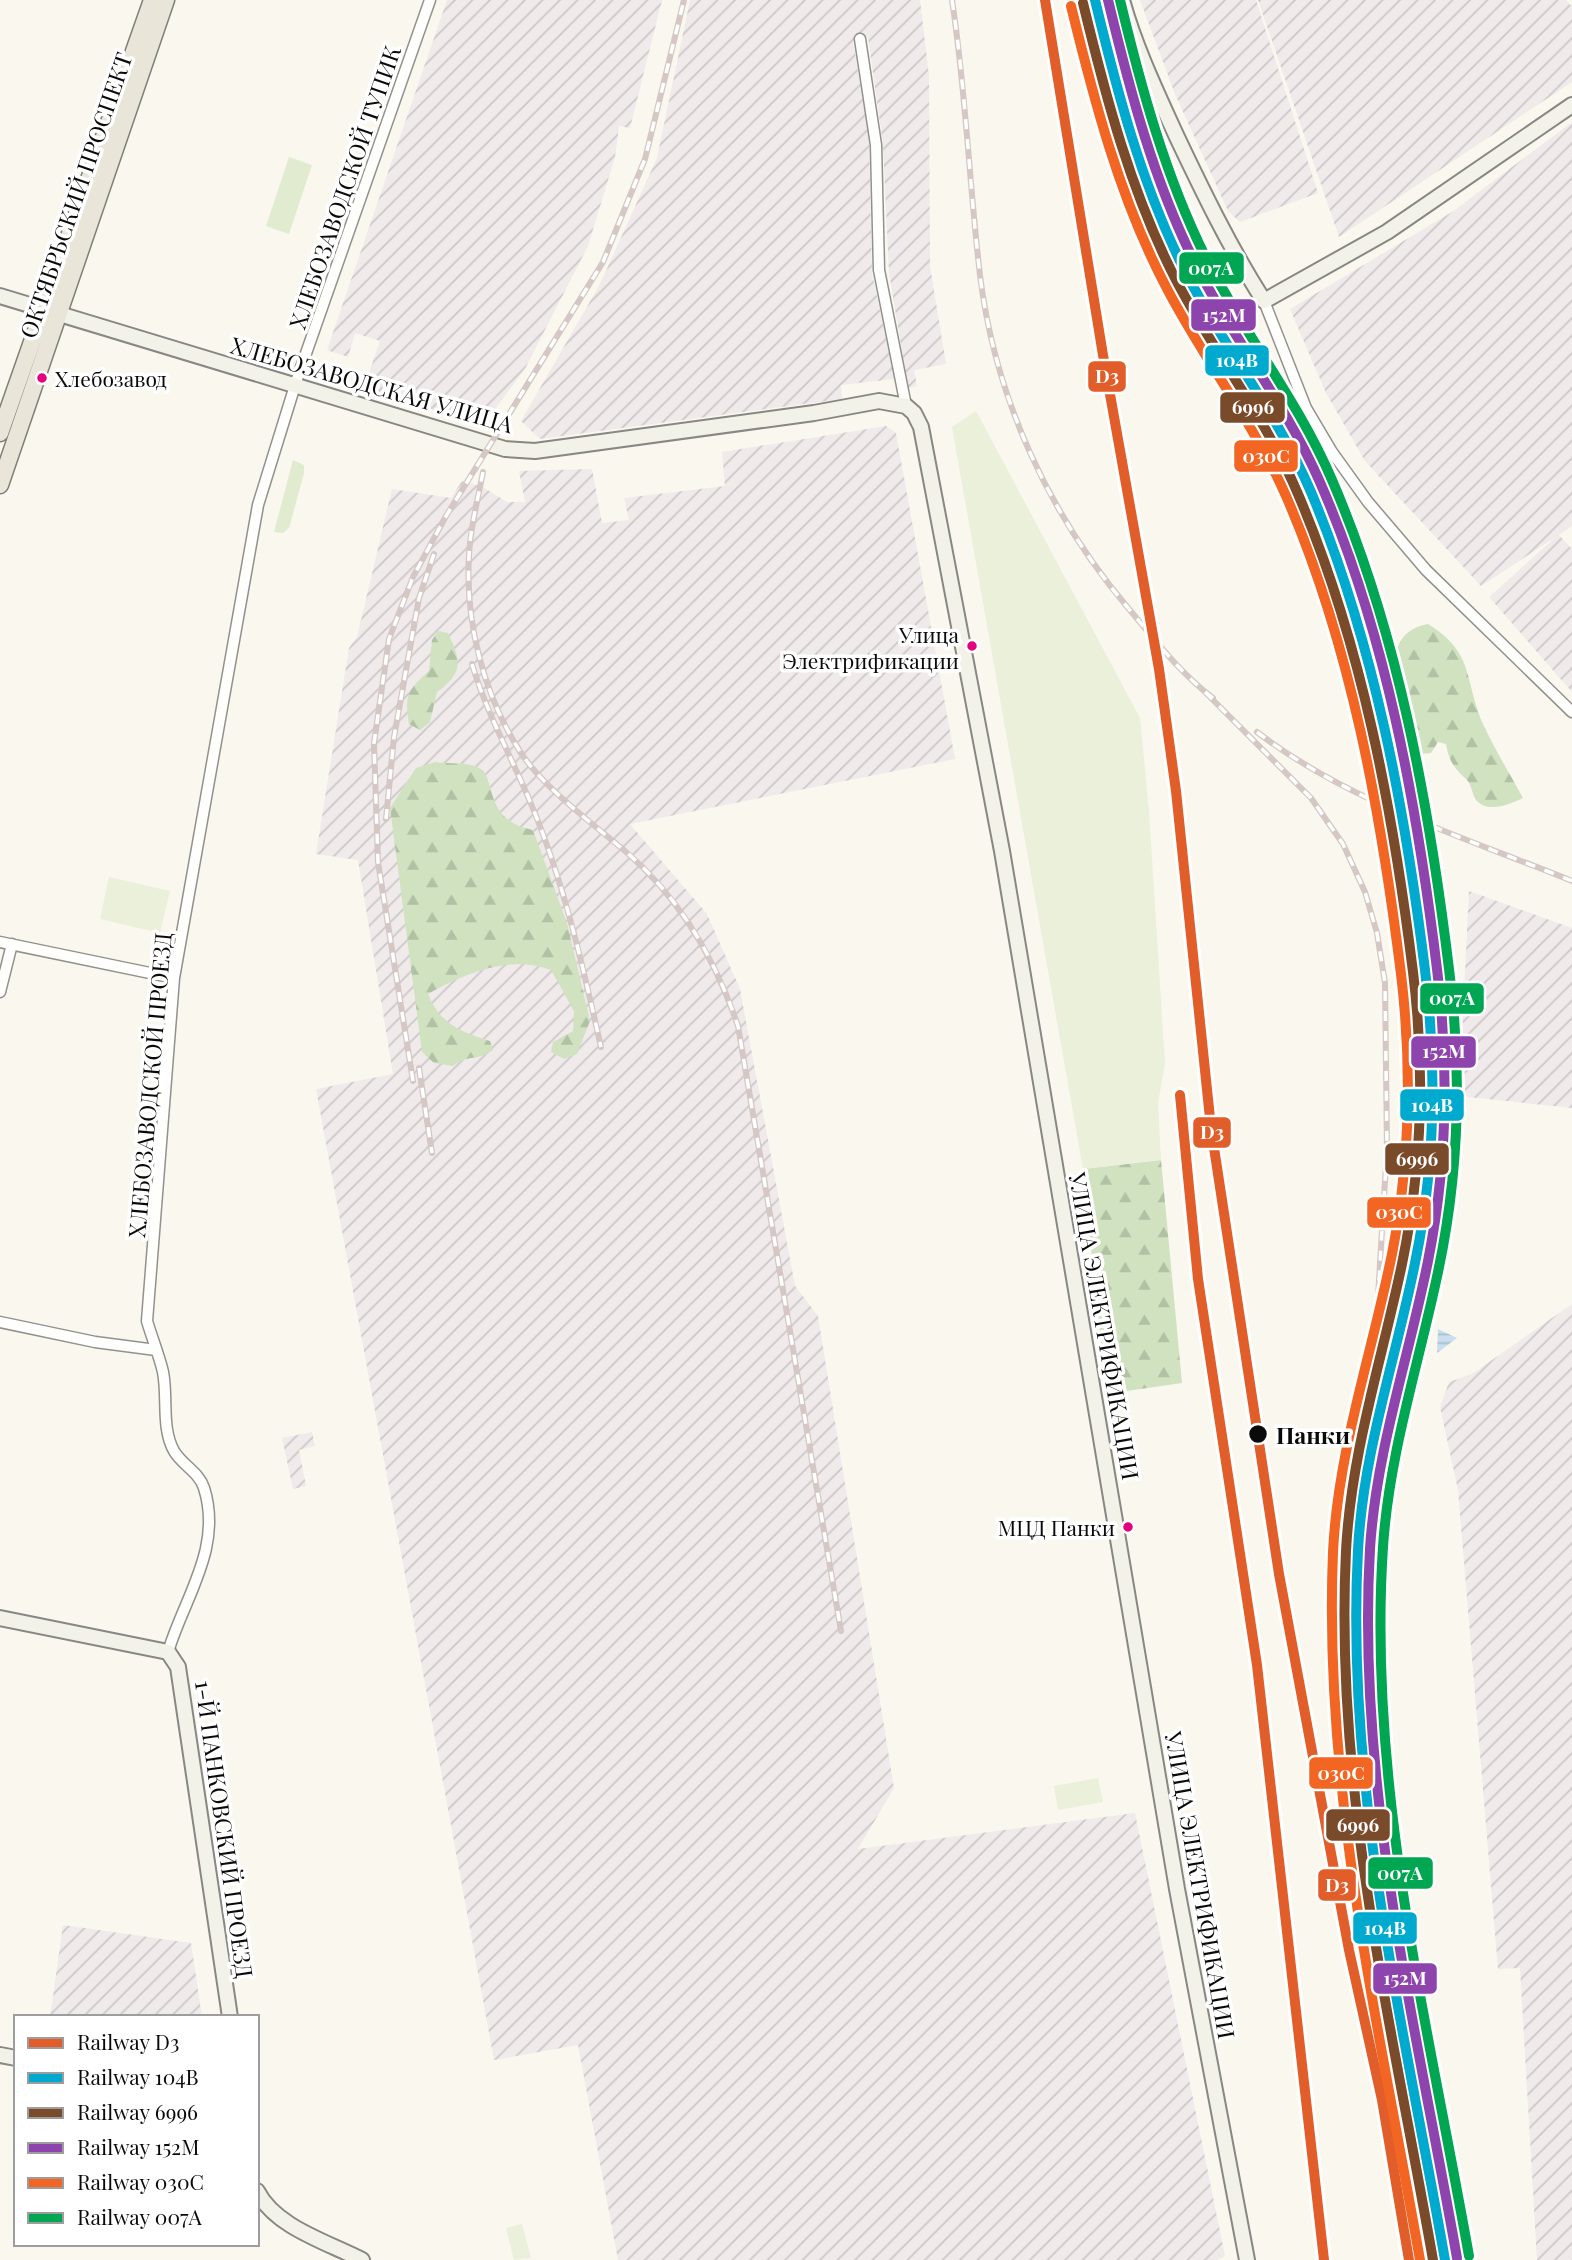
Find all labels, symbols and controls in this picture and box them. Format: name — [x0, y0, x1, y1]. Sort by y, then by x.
street label: ХЛЕБОЗАВОДСКОЙ ТУПИК — [281, 41, 407, 333]
street label: ОКТЯБРЬСКИЙ ПРОСПЕКТ — [12, 48, 138, 342]
line badge: 007А — [1178, 251, 1245, 285]
text: 007А — [1188, 254, 1234, 280]
line badge: 152М — [1190, 298, 1257, 332]
text: 152М — [1202, 301, 1246, 327]
street label: ХЛЕБОЗАВОДСКАЯ УЛИЦА — [227, 329, 517, 439]
line badge: 104В — [1204, 344, 1270, 377]
text: 104В — [1216, 346, 1258, 372]
line badge: D3 — [1087, 360, 1127, 393]
text: D3 — [1095, 362, 1119, 388]
place label: Хлебозавод — [55, 364, 167, 392]
marker: Хлебозавод — [35, 371, 49, 385]
line badge: 6996 — [1219, 391, 1286, 424]
text: 6996 — [1232, 393, 1275, 419]
line badge: 030C — [1233, 439, 1299, 473]
text: 030C — [1242, 442, 1290, 468]
place label: Улица Электрификации — [782, 620, 960, 674]
marker: Улица Электрификации — [965, 639, 979, 653]
street label: ХЛЕБОЗАВОДСКОЙ ПРОЕЗД — [120, 931, 178, 1239]
line badge: 007А — [1419, 982, 1485, 1015]
text: 007А — [1429, 984, 1475, 1010]
line badge: 152М — [1410, 1035, 1477, 1069]
text: 152М — [1422, 1037, 1466, 1063]
line badge: 104В — [1399, 1088, 1465, 1122]
text: 104В — [1411, 1091, 1453, 1117]
line badge: D3 — [1192, 1116, 1232, 1149]
text: D3 — [1200, 1118, 1224, 1144]
line badge: 6996 — [1384, 1142, 1450, 1176]
text: 6996 — [1396, 1145, 1439, 1171]
street label: УЛИЦА ЭЛЕКТРИФИКАЦИИ — [1062, 1169, 1147, 1482]
line badge: 030C — [1366, 1196, 1432, 1229]
text: 030C — [1375, 1198, 1423, 1224]
place label: Панки — [1276, 1419, 1350, 1450]
marker: Панки — [1247, 1423, 1269, 1445]
place label: МЦД Панки — [998, 1513, 1115, 1541]
marker: МЦД Панки — [1121, 1520, 1135, 1534]
street label: 1-Й ПАНКОВСКИЙ ПРОЕЗД — [189, 1678, 261, 1980]
street label: УЛИЦА ЭЛЕКТРИФИКАЦИИ — [1158, 1728, 1243, 2041]
line badge: 030C — [1308, 1756, 1374, 1790]
text: 030C — [1317, 1759, 1365, 1785]
line badge: 6996 — [1325, 1808, 1391, 1842]
text: 6996 — [1337, 1811, 1380, 1837]
line badge: 007А — [1367, 1856, 1434, 1890]
text: 007А — [1377, 1859, 1423, 1885]
line badge: D3 — [1317, 1868, 1357, 1902]
text: D3 — [1325, 1871, 1349, 1897]
line badge: 104В — [1352, 1911, 1418, 1945]
text: 104В — [1364, 1914, 1406, 1940]
line badge: 152М — [1372, 1962, 1438, 1995]
text: 152М — [1383, 1964, 1427, 1990]
legend — [14, 2015, 259, 2246]
text: Railway D3 — [77, 2027, 180, 2055]
text: Railway 104В — [77, 2062, 199, 2090]
text: Railway 6996 — [77, 2097, 198, 2125]
text: Railway 152М — [77, 2132, 199, 2160]
text: Railway 030C — [77, 2167, 204, 2195]
text: Railway 007А — [77, 2202, 203, 2230]

